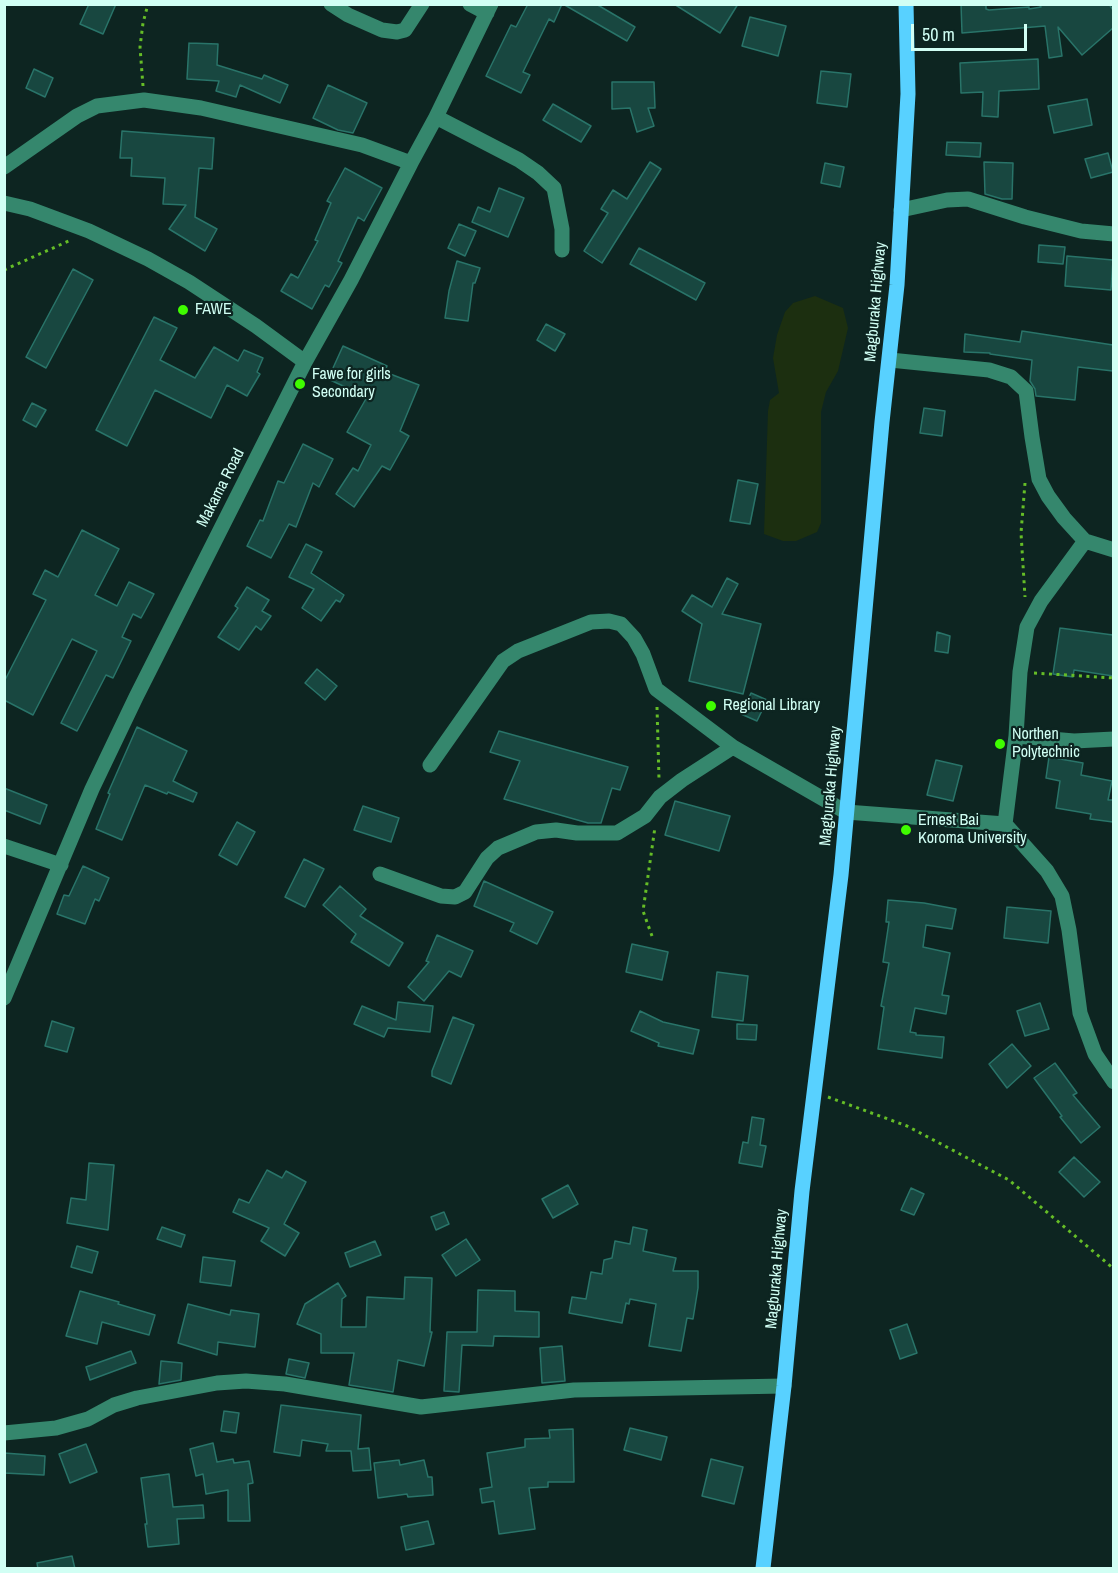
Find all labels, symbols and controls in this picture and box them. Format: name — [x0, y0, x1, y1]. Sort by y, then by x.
scale bar — [914, 12, 1030, 50]
text: 50 m — [922, 22, 955, 47]
street label: Magburaka Highway — [861, 241, 891, 363]
place label: FAWE — [195, 300, 232, 320]
marker: FAWE — [176, 303, 190, 317]
place label: Fawe for girls Secondary — [312, 365, 391, 403]
marker: Fawe for girls Secondary — [293, 377, 307, 391]
street label: Makama Road — [193, 446, 249, 530]
place label: Regional Library — [723, 696, 820, 716]
marker: Regional Library — [704, 699, 718, 713]
street label: Magburaka Highway — [816, 725, 846, 847]
place label: Northen Polytechnic — [1012, 725, 1080, 763]
marker: Northen Polytechnic — [993, 737, 1007, 751]
place label: Ernest Bai Koroma University — [918, 811, 1027, 849]
marker: Ernest Bai Koroma University — [899, 823, 913, 837]
street label: Magburaka Highway — [762, 1208, 792, 1330]

